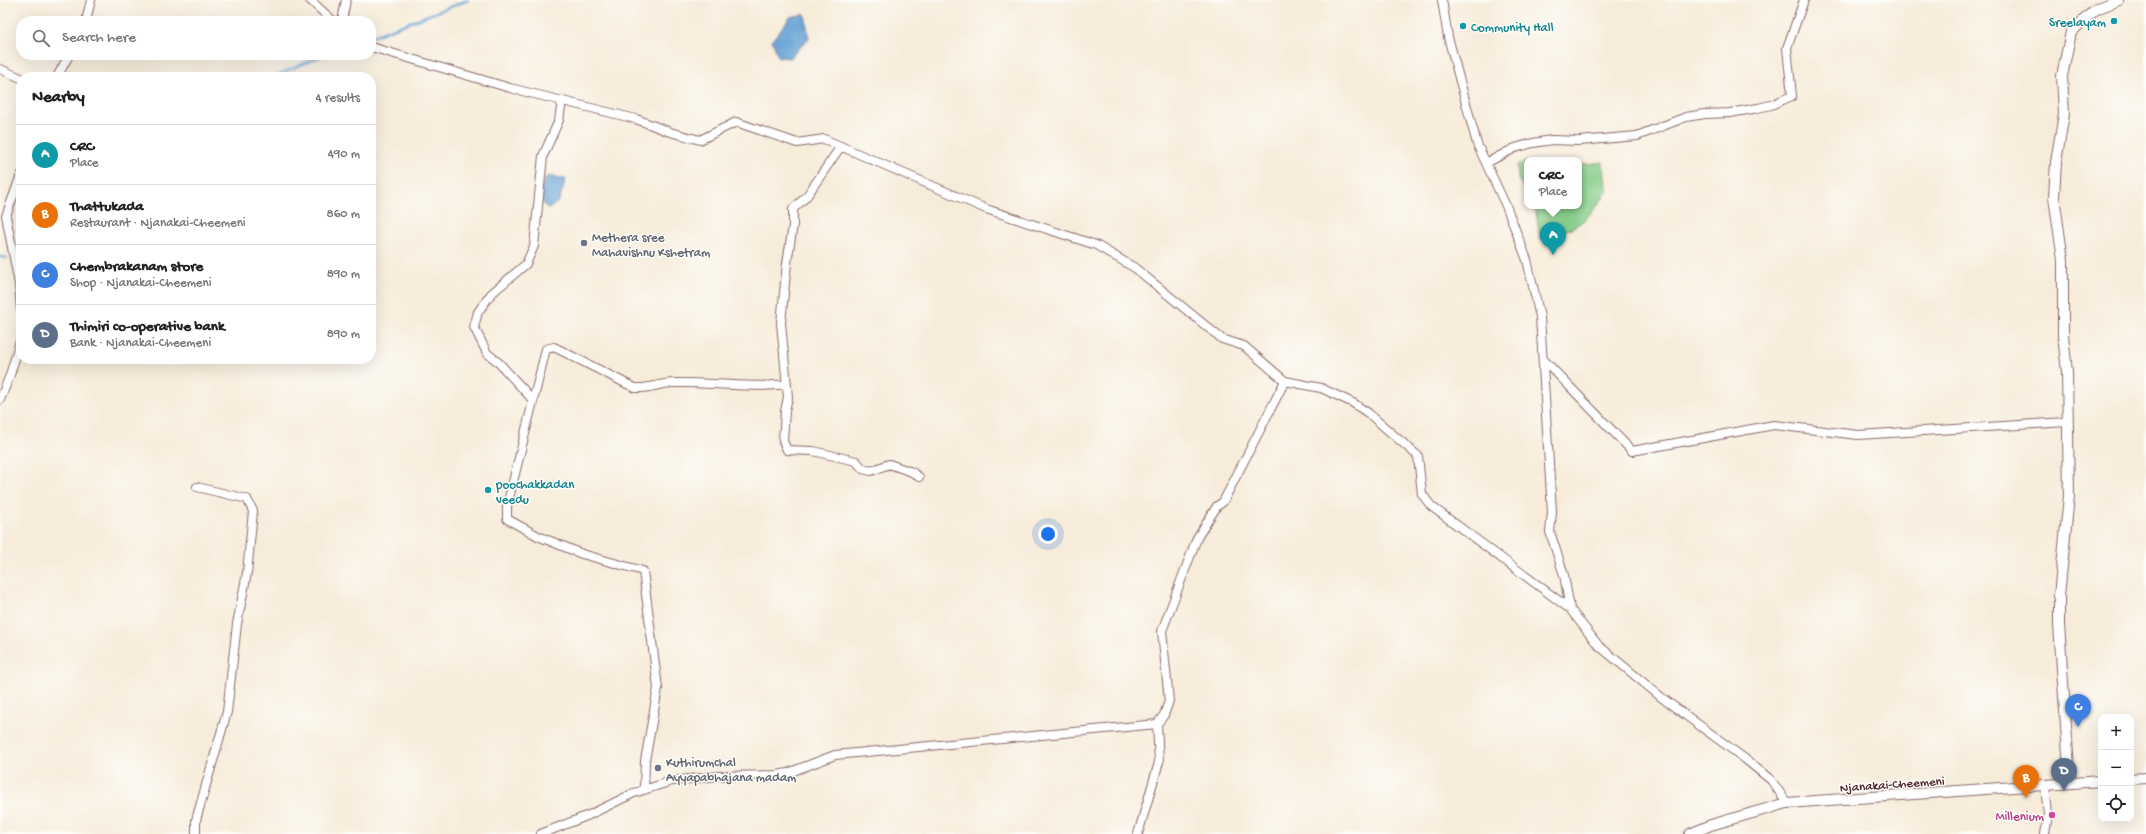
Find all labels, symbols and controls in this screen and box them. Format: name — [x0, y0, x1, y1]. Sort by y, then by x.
search box — [16, 16, 376, 60]
place label: Sreelayam — [2049, 16, 2106, 31]
marker: Sreelayam — [2109, 16, 2119, 26]
marker: Community Hall — [1458, 21, 1468, 31]
place label: Community Hall — [1471, 21, 1554, 36]
icon: search — [30, 27, 52, 49]
text: Search here — [62, 29, 136, 47]
text: Nearby — [32, 88, 85, 108]
text: 4 results — [316, 91, 360, 106]
text: CRC — [70, 138, 94, 156]
text: A — [41, 147, 49, 162]
text: 490 m — [328, 147, 360, 162]
text: Place — [70, 156, 98, 171]
popup — [1524, 157, 1582, 209]
text: CRC — [1539, 167, 1563, 185]
text: Place — [1539, 185, 1567, 200]
text: Thattukada — [70, 198, 144, 216]
text: B — [42, 207, 48, 222]
text: 860 m — [327, 207, 360, 222]
text: Restaurant · Njanakai-Cheemeni — [70, 216, 246, 231]
pin: A — [1540, 222, 1566, 255]
place label: Methera sree Mahavishnu Kshetram — [592, 231, 710, 261]
marker: Methera sree Mahavishnu Kshetram — [579, 238, 589, 248]
text: Chembrakanam store — [70, 258, 203, 276]
text: C — [41, 267, 49, 282]
text: 890 m — [327, 267, 360, 282]
text: Shop · Njanakai-Cheemeni — [70, 276, 212, 291]
text: Thimiri co-operative bank — [70, 318, 225, 336]
text: D — [41, 327, 49, 342]
text: 890 m — [327, 327, 360, 342]
text: Bank · Njanakai-Cheemeni — [70, 336, 211, 351]
place label: poochakkadan veedu — [495, 478, 575, 508]
marker: poochakkadan veedu — [483, 485, 493, 495]
your location — [1038, 524, 1058, 544]
pin: C — [2065, 694, 2091, 727]
map controls — [2098, 714, 2134, 822]
button: + — [2098, 714, 2134, 750]
button: − — [2098, 750, 2134, 786]
place label: Kuthirumchal Ayyapabhajana madam — [666, 756, 796, 786]
pin: D — [2051, 758, 2077, 791]
marker: Kuthirumchal Ayyapabhajana madam — [653, 763, 663, 773]
pin: B — [2013, 765, 2039, 798]
street label: Njanakai-Cheemeni — [1839, 774, 1945, 797]
button: locate — [2098, 786, 2134, 822]
place label: Millenium — [1995, 810, 2044, 825]
marker: Millenium — [2047, 810, 2057, 820]

